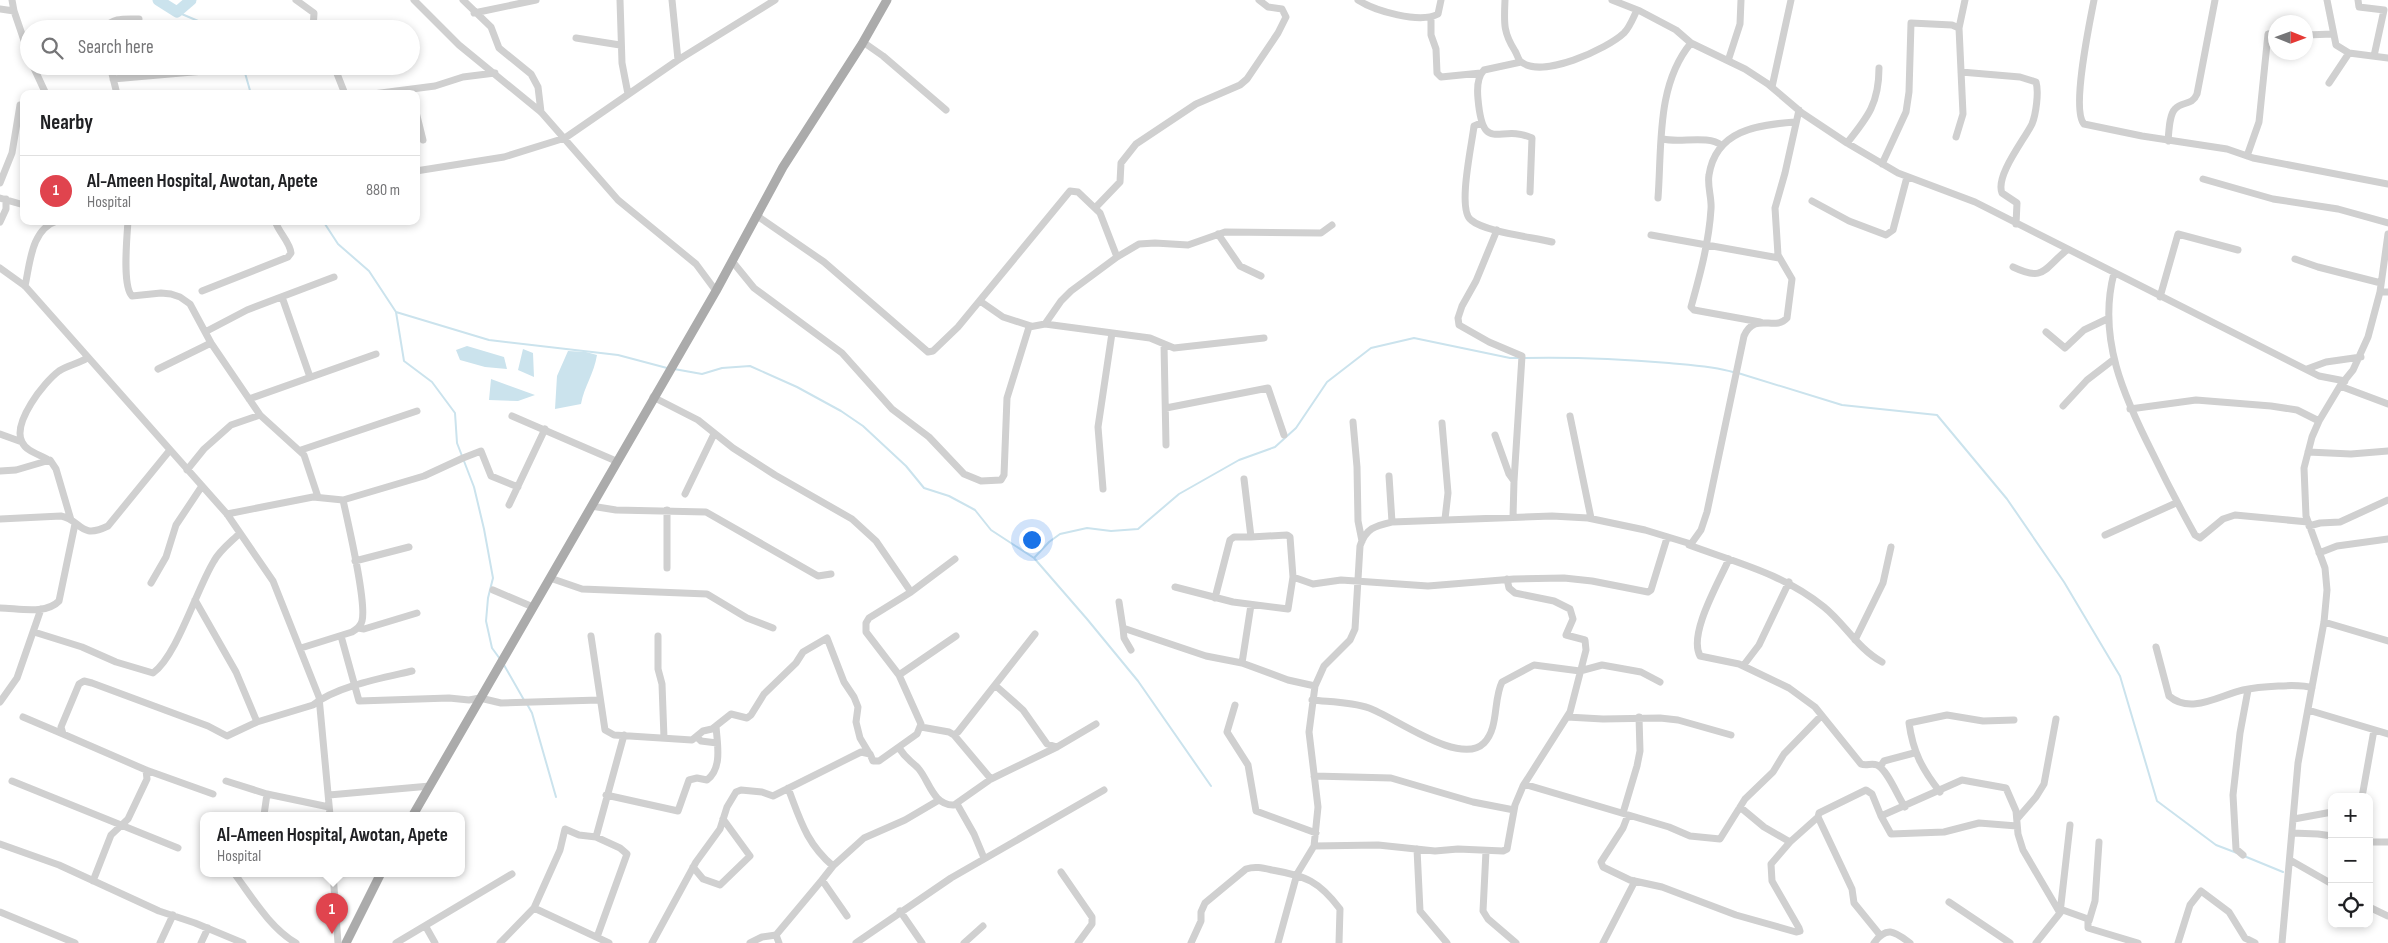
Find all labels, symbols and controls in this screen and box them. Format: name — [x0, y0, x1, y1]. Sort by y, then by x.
north arrow — [2268, 15, 2313, 60]
search box — [20, 20, 420, 75]
icon: search — [38, 34, 66, 62]
text: Search here — [78, 36, 154, 59]
text: Nearby — [40, 110, 93, 135]
text: Al-Ameen Hospital, Awotan, Apete — [87, 170, 318, 193]
text: 1 — [53, 181, 59, 200]
text: 880 m — [366, 181, 400, 200]
text: Hospital — [87, 193, 131, 212]
your location — [1019, 527, 1045, 553]
map controls — [2328, 793, 2373, 928]
button: + — [2328, 793, 2373, 838]
popup — [200, 812, 465, 877]
text: Al-Ameen Hospital, Awotan, Apete — [217, 824, 448, 847]
button: − — [2328, 838, 2373, 883]
text: Hospital — [217, 847, 261, 866]
button: locate — [2328, 883, 2373, 928]
pin: 1 — [316, 893, 348, 934]

